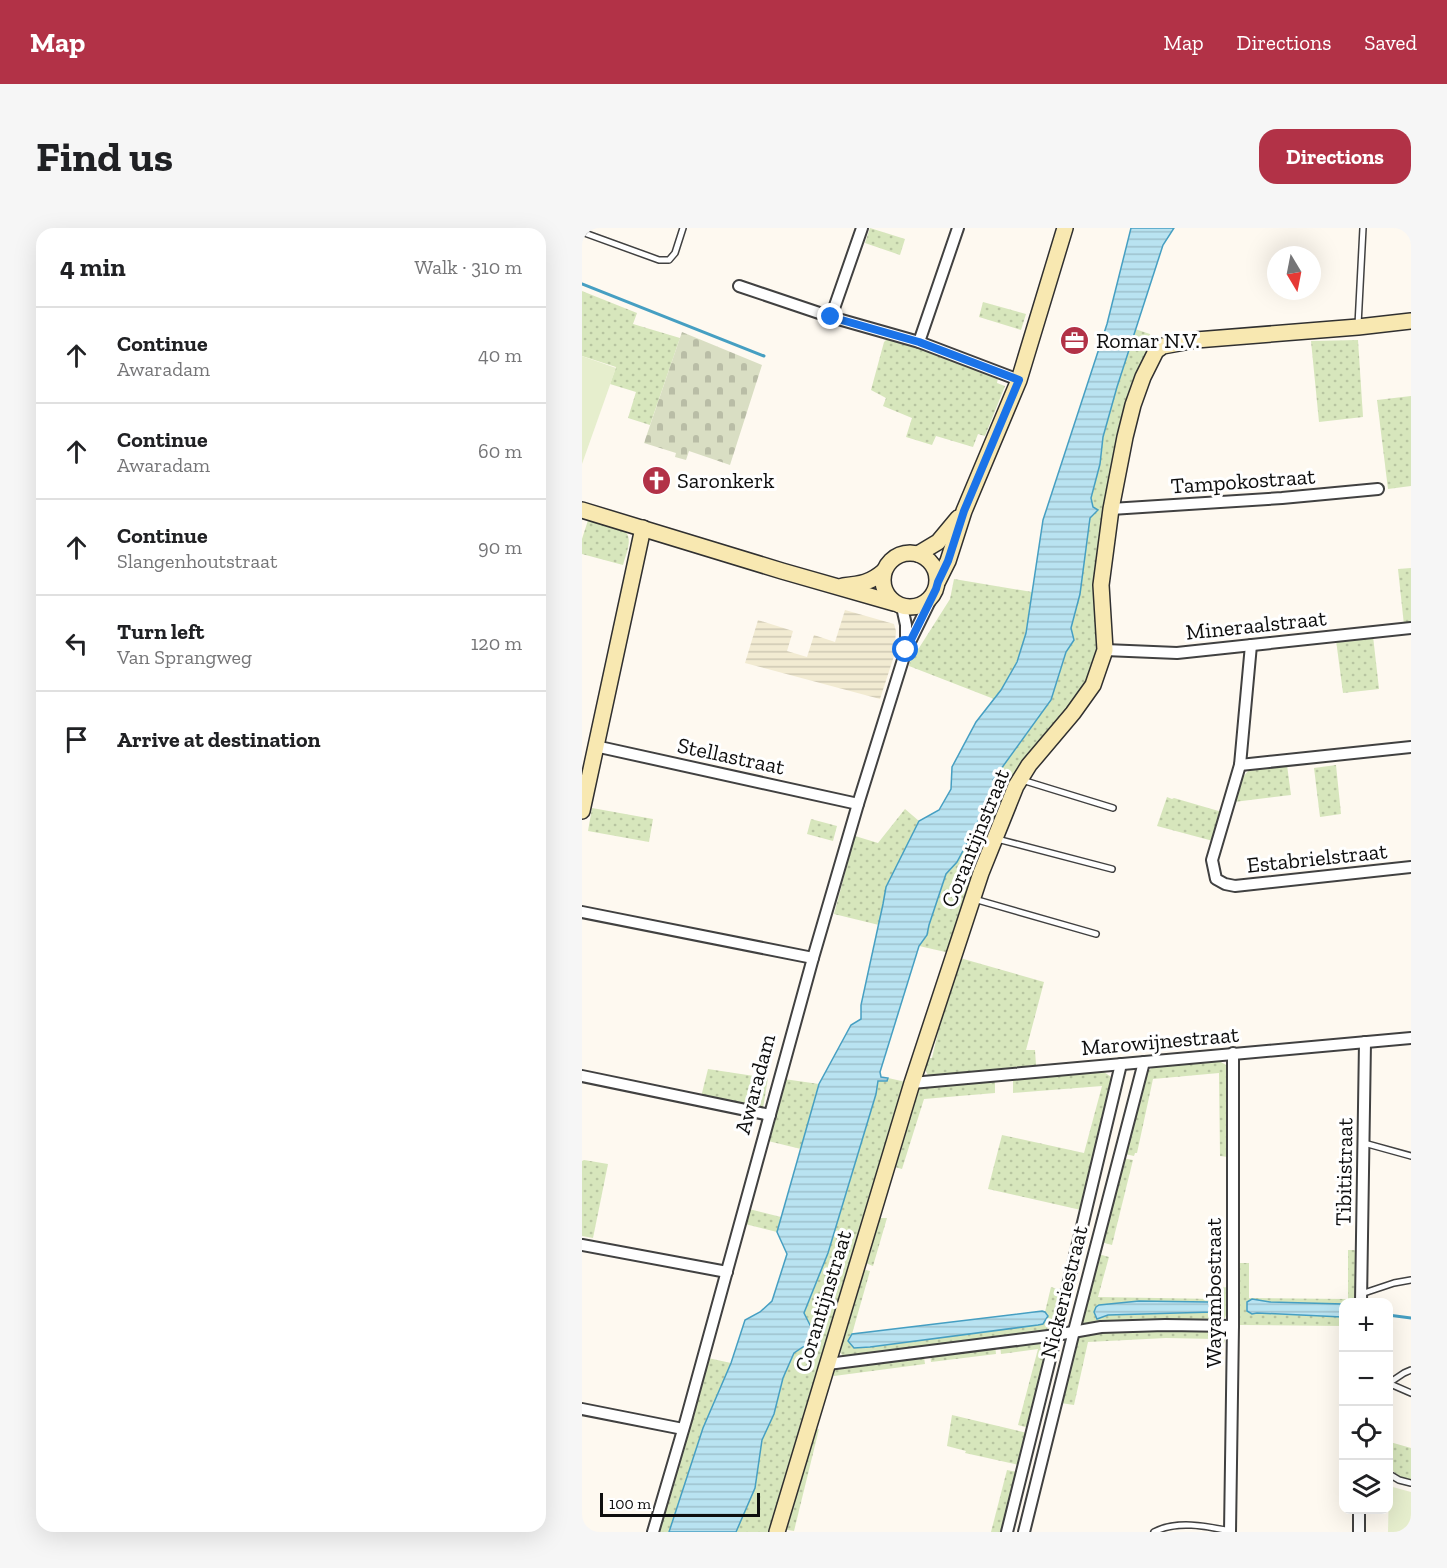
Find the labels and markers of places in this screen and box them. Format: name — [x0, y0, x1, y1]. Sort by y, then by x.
office icon: Romar N.V. — [1059, 324, 1091, 356]
place label: Romar N.V. — [1096, 327, 1200, 354]
church icon: Saronkerk — [640, 464, 672, 496]
place label: Saronkerk — [677, 467, 775, 494]

